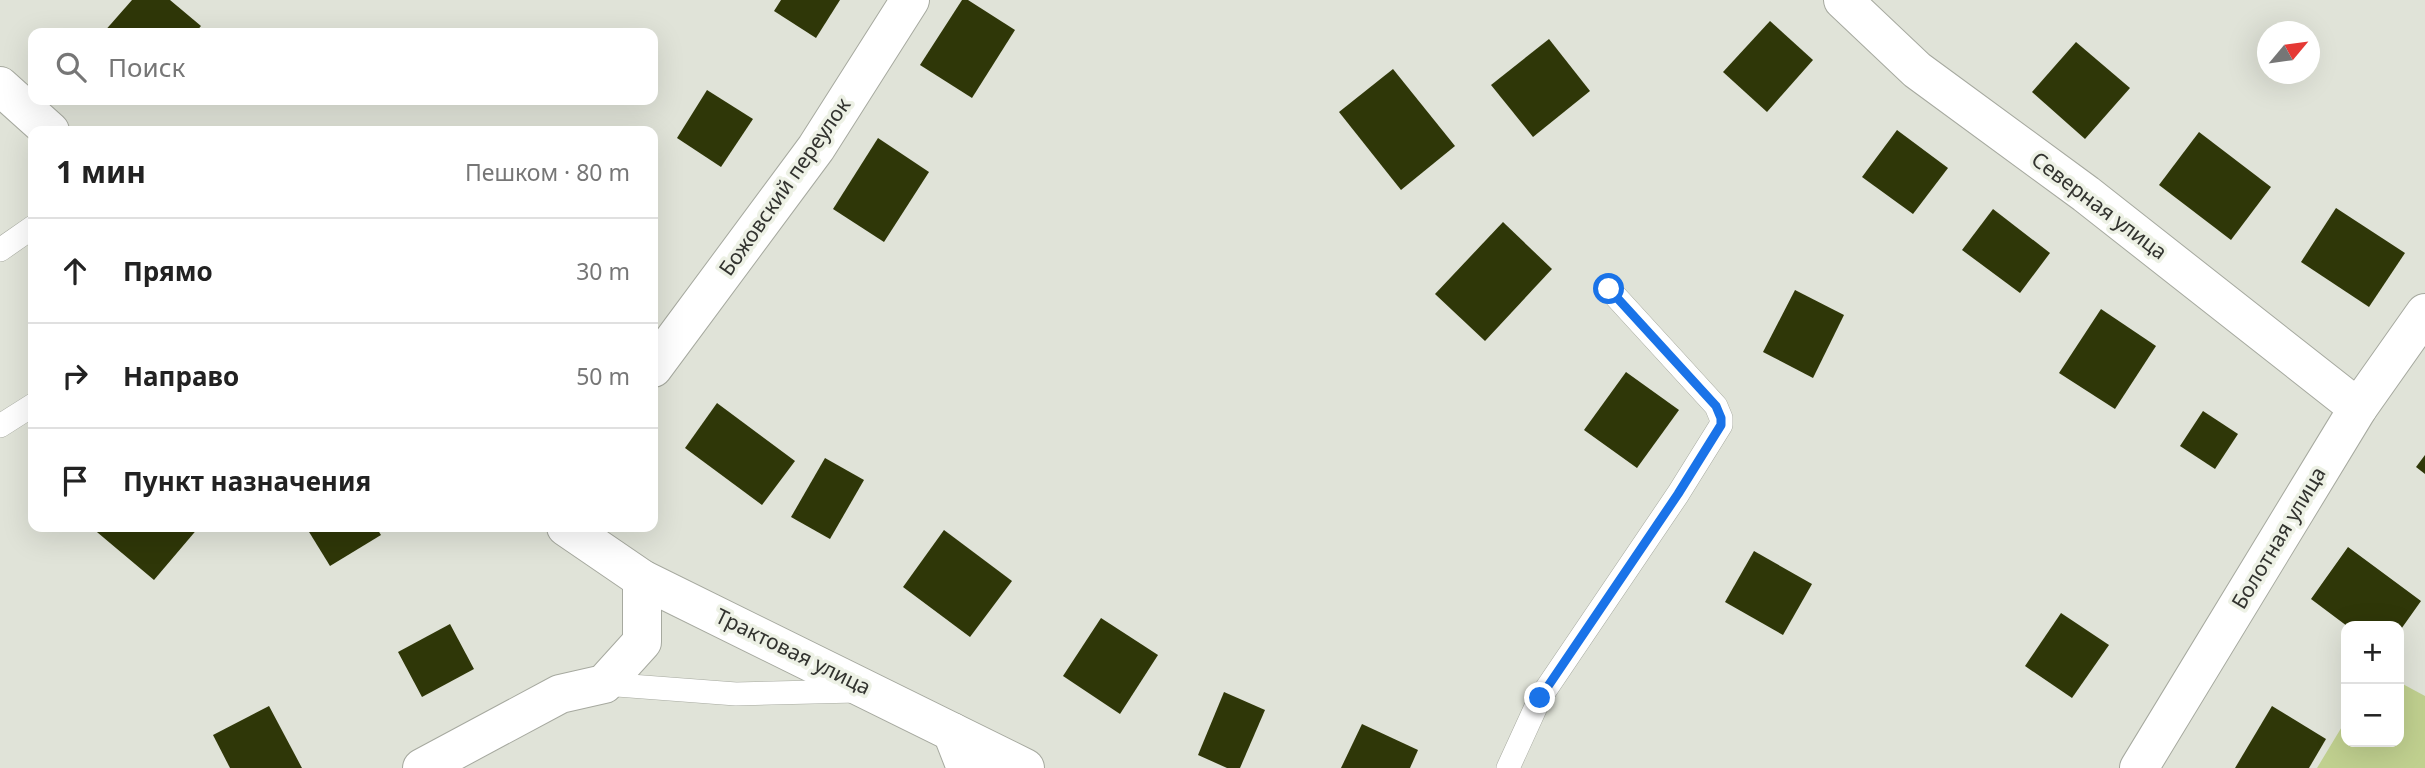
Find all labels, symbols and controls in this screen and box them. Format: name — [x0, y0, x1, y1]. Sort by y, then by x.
north arrow — [2257, 21, 2320, 84]
search box — [28, 28, 658, 105]
icon: search — [52, 48, 90, 86]
text: Поиск — [108, 49, 185, 85]
street label: Божовский переулок — [712, 92, 856, 281]
street label: Северная улица — [2026, 145, 2173, 265]
text: 1 мин — [56, 151, 146, 192]
text: Пешком · 80 m — [465, 156, 630, 188]
icon: ahead — [56, 252, 94, 290]
text: Прямо — [123, 253, 213, 289]
text: 30 m — [576, 255, 630, 287]
route start — [1593, 273, 1624, 304]
icon: right — [56, 357, 94, 395]
text: Направо — [123, 358, 239, 394]
text: 50 m — [576, 360, 630, 392]
street label: Болотная улица — [2225, 461, 2332, 614]
icon: arrive — [56, 462, 94, 500]
text: Пункт назначения — [123, 463, 371, 499]
street label: Трактовая улица — [711, 601, 876, 701]
map controls — [2341, 621, 2404, 747]
button: + — [2341, 621, 2404, 684]
route end — [1524, 682, 1555, 713]
button: − — [2341, 684, 2404, 747]

